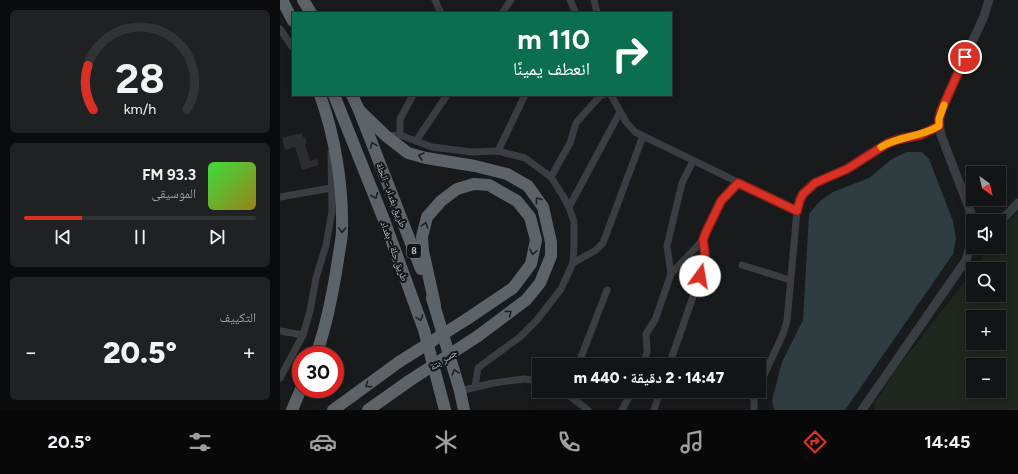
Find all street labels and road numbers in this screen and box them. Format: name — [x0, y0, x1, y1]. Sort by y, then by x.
street label: طريق بغداد - الحلة — [373, 161, 410, 230]
street label: طريق حلة - بغداد — [378, 219, 412, 284]
road number: 8 — [407, 244, 421, 258]
street label: جسر بتة — [427, 345, 460, 373]

